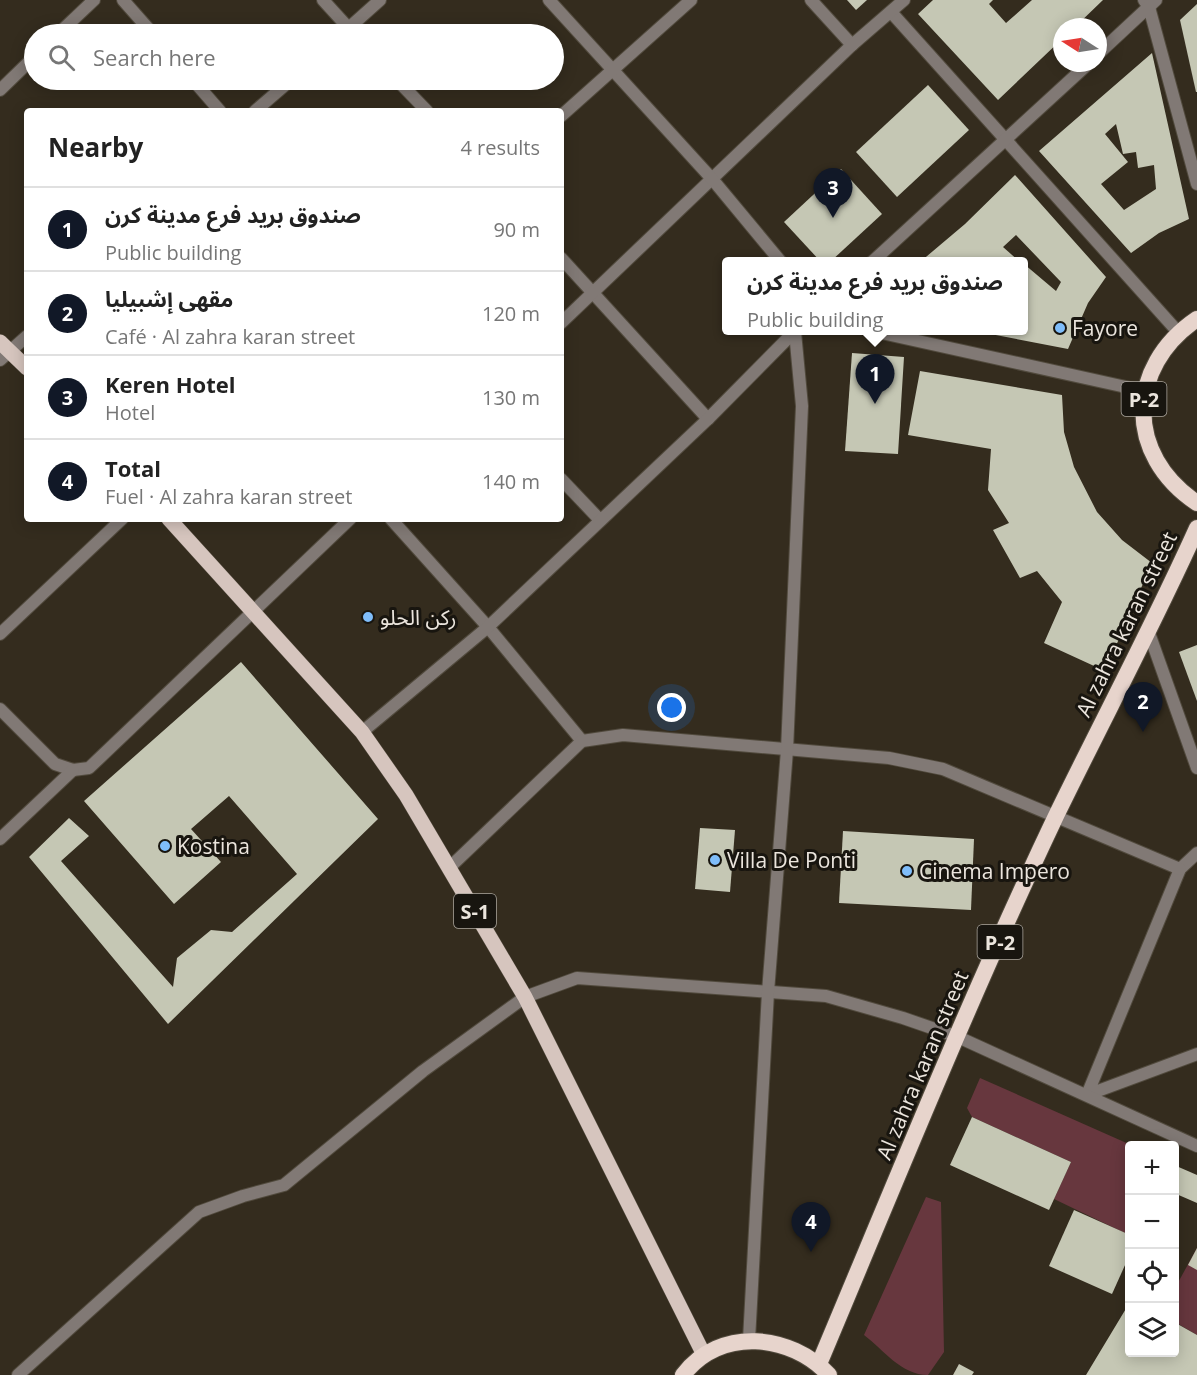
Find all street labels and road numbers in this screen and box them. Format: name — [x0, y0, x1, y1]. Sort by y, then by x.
road number: P-2 — [1122, 382, 1166, 416]
street label: Al zahra karan street — [1069, 527, 1183, 721]
road number: S-1 — [454, 894, 496, 928]
road number: P-2 — [978, 925, 1022, 959]
street label: Al zahra karan street — [870, 966, 974, 1164]

